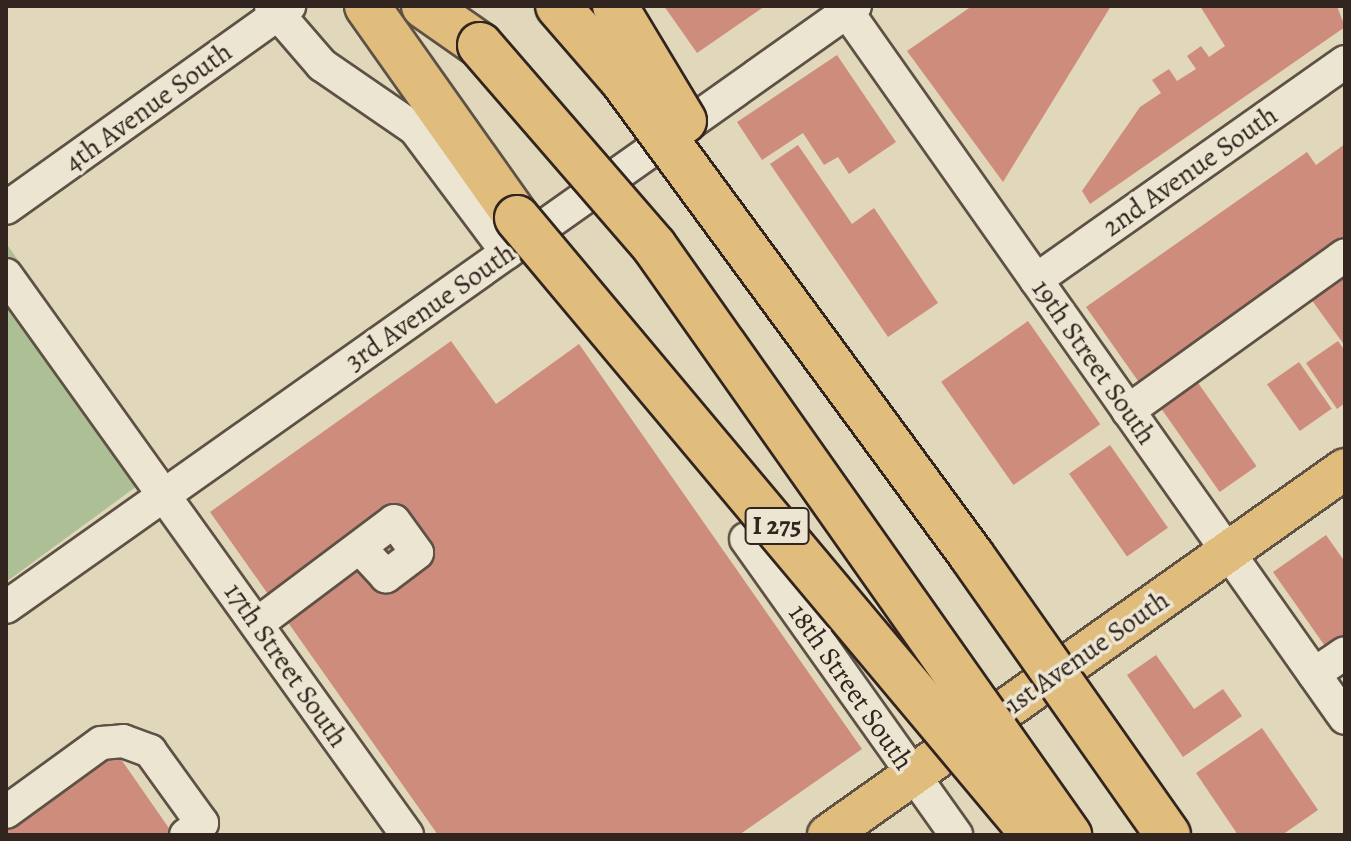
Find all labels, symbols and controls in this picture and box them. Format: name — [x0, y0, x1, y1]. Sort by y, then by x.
street label: 4th Avenue South — [58, 35, 238, 179]
street label: 2nd Avenue South — [1096, 98, 1284, 244]
street label: 3rd Avenue South — [339, 236, 521, 378]
street label: 19th Street South — [1025, 273, 1163, 451]
road number: I 275 — [743, 504, 811, 548]
street label: 17th Street South — [217, 576, 355, 754]
street label: 1st Avenue South — [999, 583, 1175, 721]
street label: 18th Street South — [781, 598, 921, 776]

